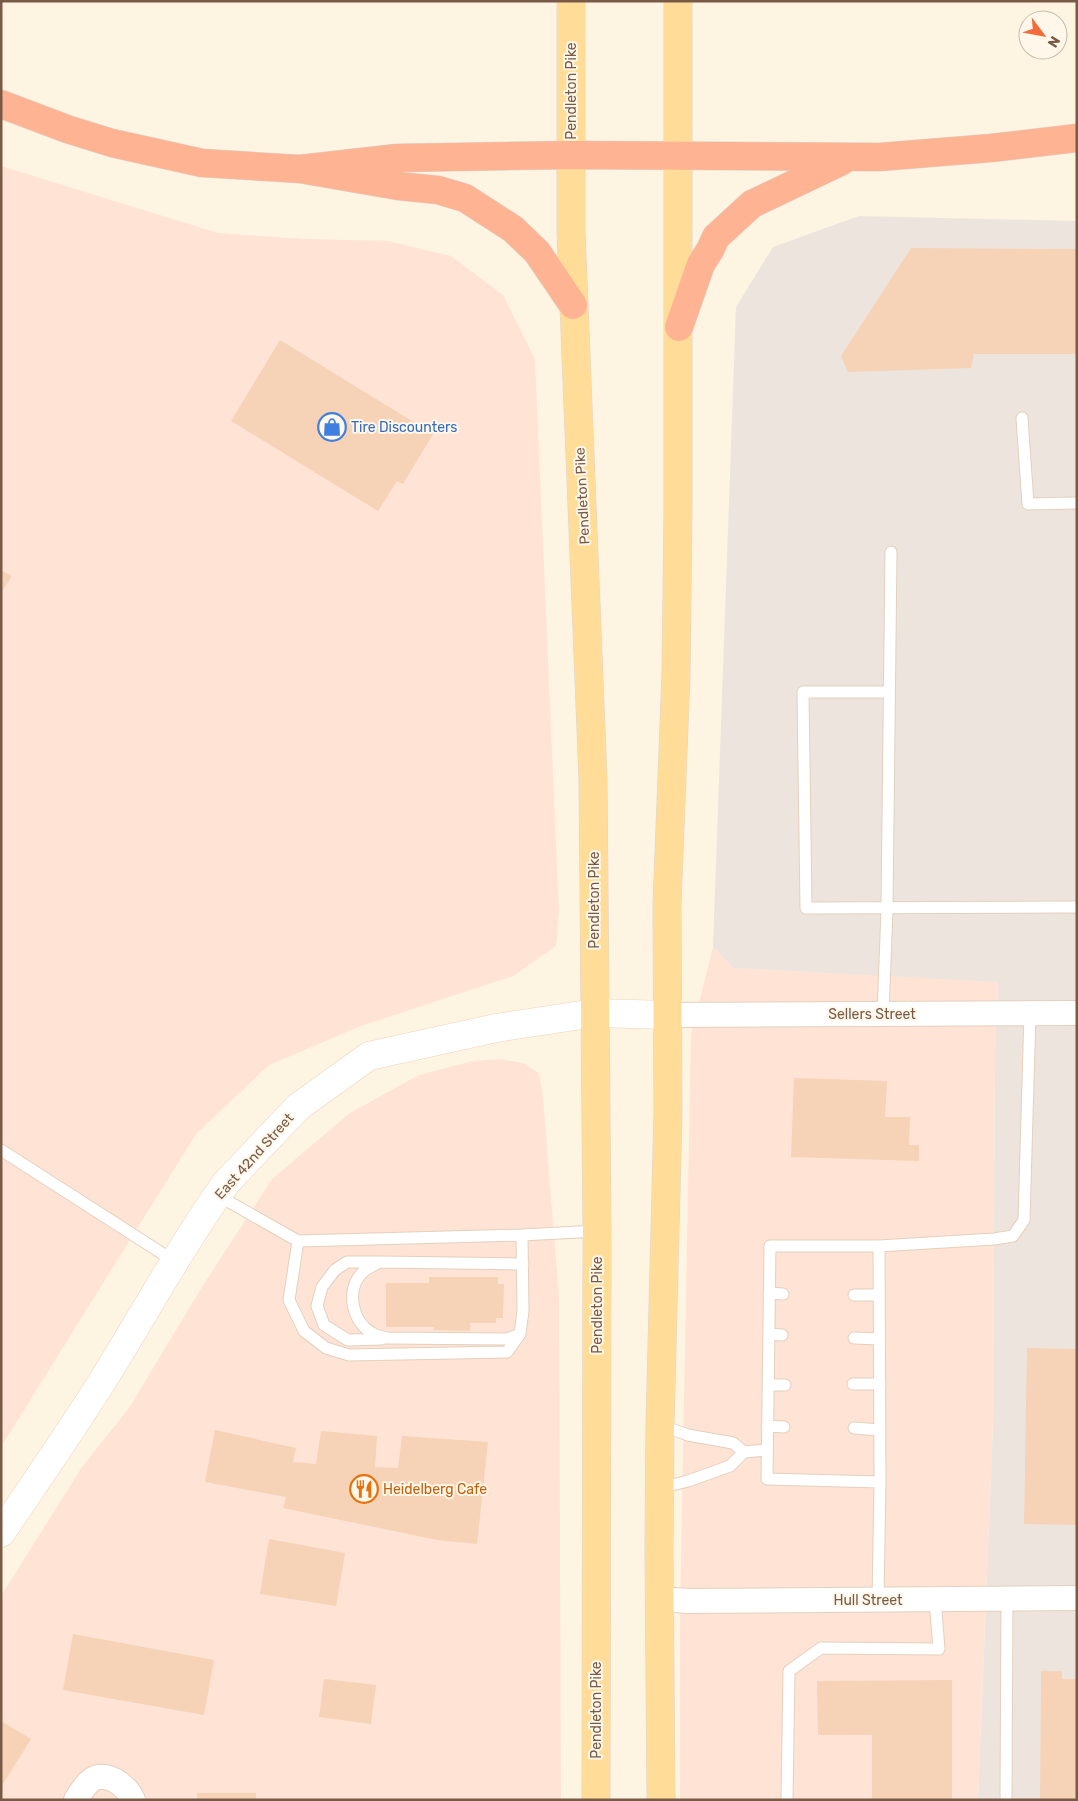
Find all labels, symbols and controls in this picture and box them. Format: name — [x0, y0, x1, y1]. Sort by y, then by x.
north arrow — [1018, 10, 1068, 60]
text: N — [1044, 33, 1063, 50]
street label: Pendleton Pike — [563, 42, 580, 140]
shop icon: Tire Discounters — [317, 412, 347, 442]
place label: Tire Discounters — [351, 419, 457, 436]
street label: Pendleton Pike — [571, 447, 594, 545]
street label: Pendleton Pike — [586, 851, 603, 949]
street label: Sellers Street — [828, 1006, 916, 1023]
street label: East 42nd Street — [211, 1109, 298, 1203]
street label: Pendleton Pike — [589, 1256, 606, 1354]
restaurant icon: Heidelberg Cafe — [349, 1474, 379, 1504]
place label: Heidelberg Cafe — [383, 1481, 487, 1498]
street label: Hull Street — [833, 1592, 903, 1609]
street label: Pendleton Pike — [588, 1661, 605, 1759]

